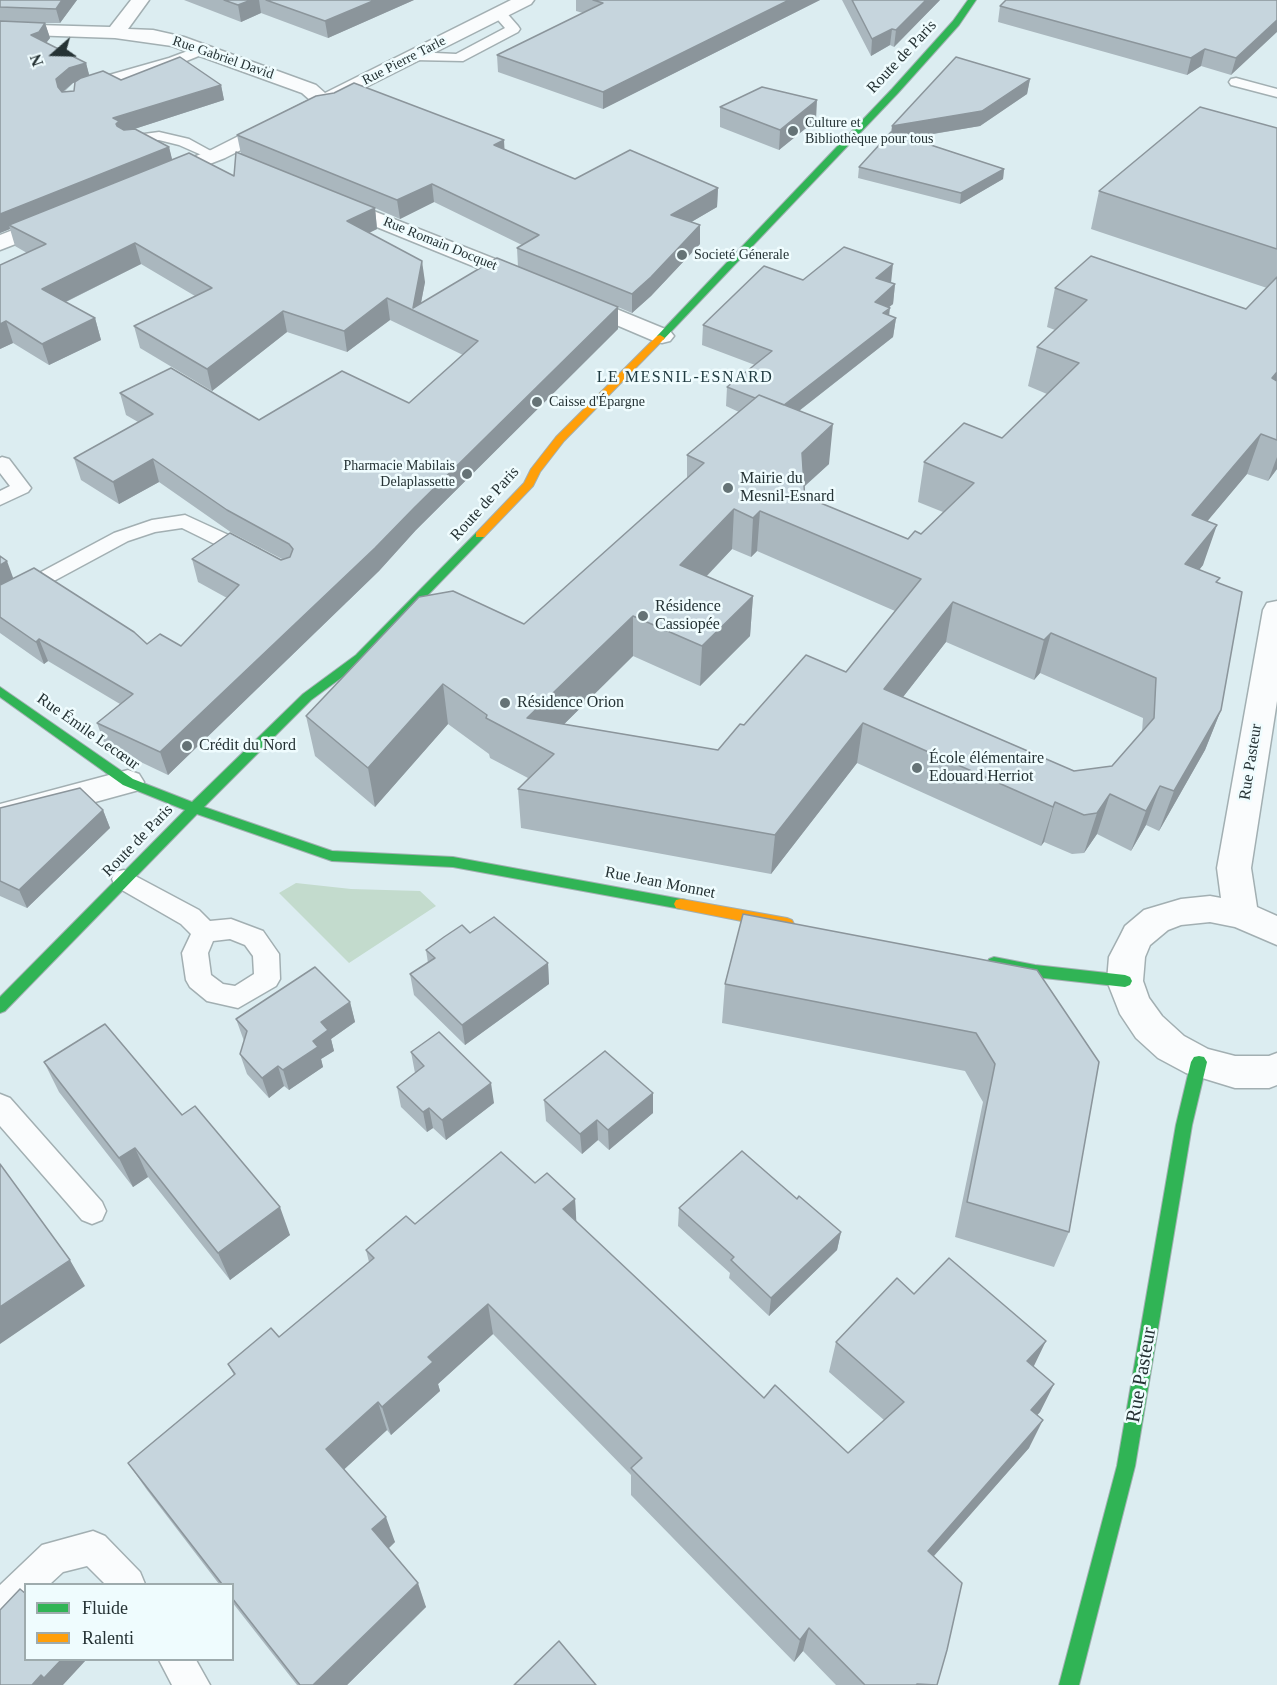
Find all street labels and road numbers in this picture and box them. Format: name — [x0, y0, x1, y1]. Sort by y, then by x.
street label: Route de Paris — [863, 16, 941, 98]
street label: Rue Gabriel David — [170, 33, 276, 83]
street label: Rue Pierre Tarle — [359, 33, 449, 89]
street label: Rue Romain Docquet — [381, 213, 499, 275]
street label: Route de Paris — [447, 463, 523, 545]
street label: Rue Émile Lecœur — [33, 689, 143, 775]
street label: Rue Pasteur — [1236, 723, 1266, 801]
street label: Route de Paris — [99, 801, 177, 881]
street label: Rue Jean Monnet — [603, 863, 717, 903]
street label: Rue Pasteur — [1122, 1326, 1162, 1424]

